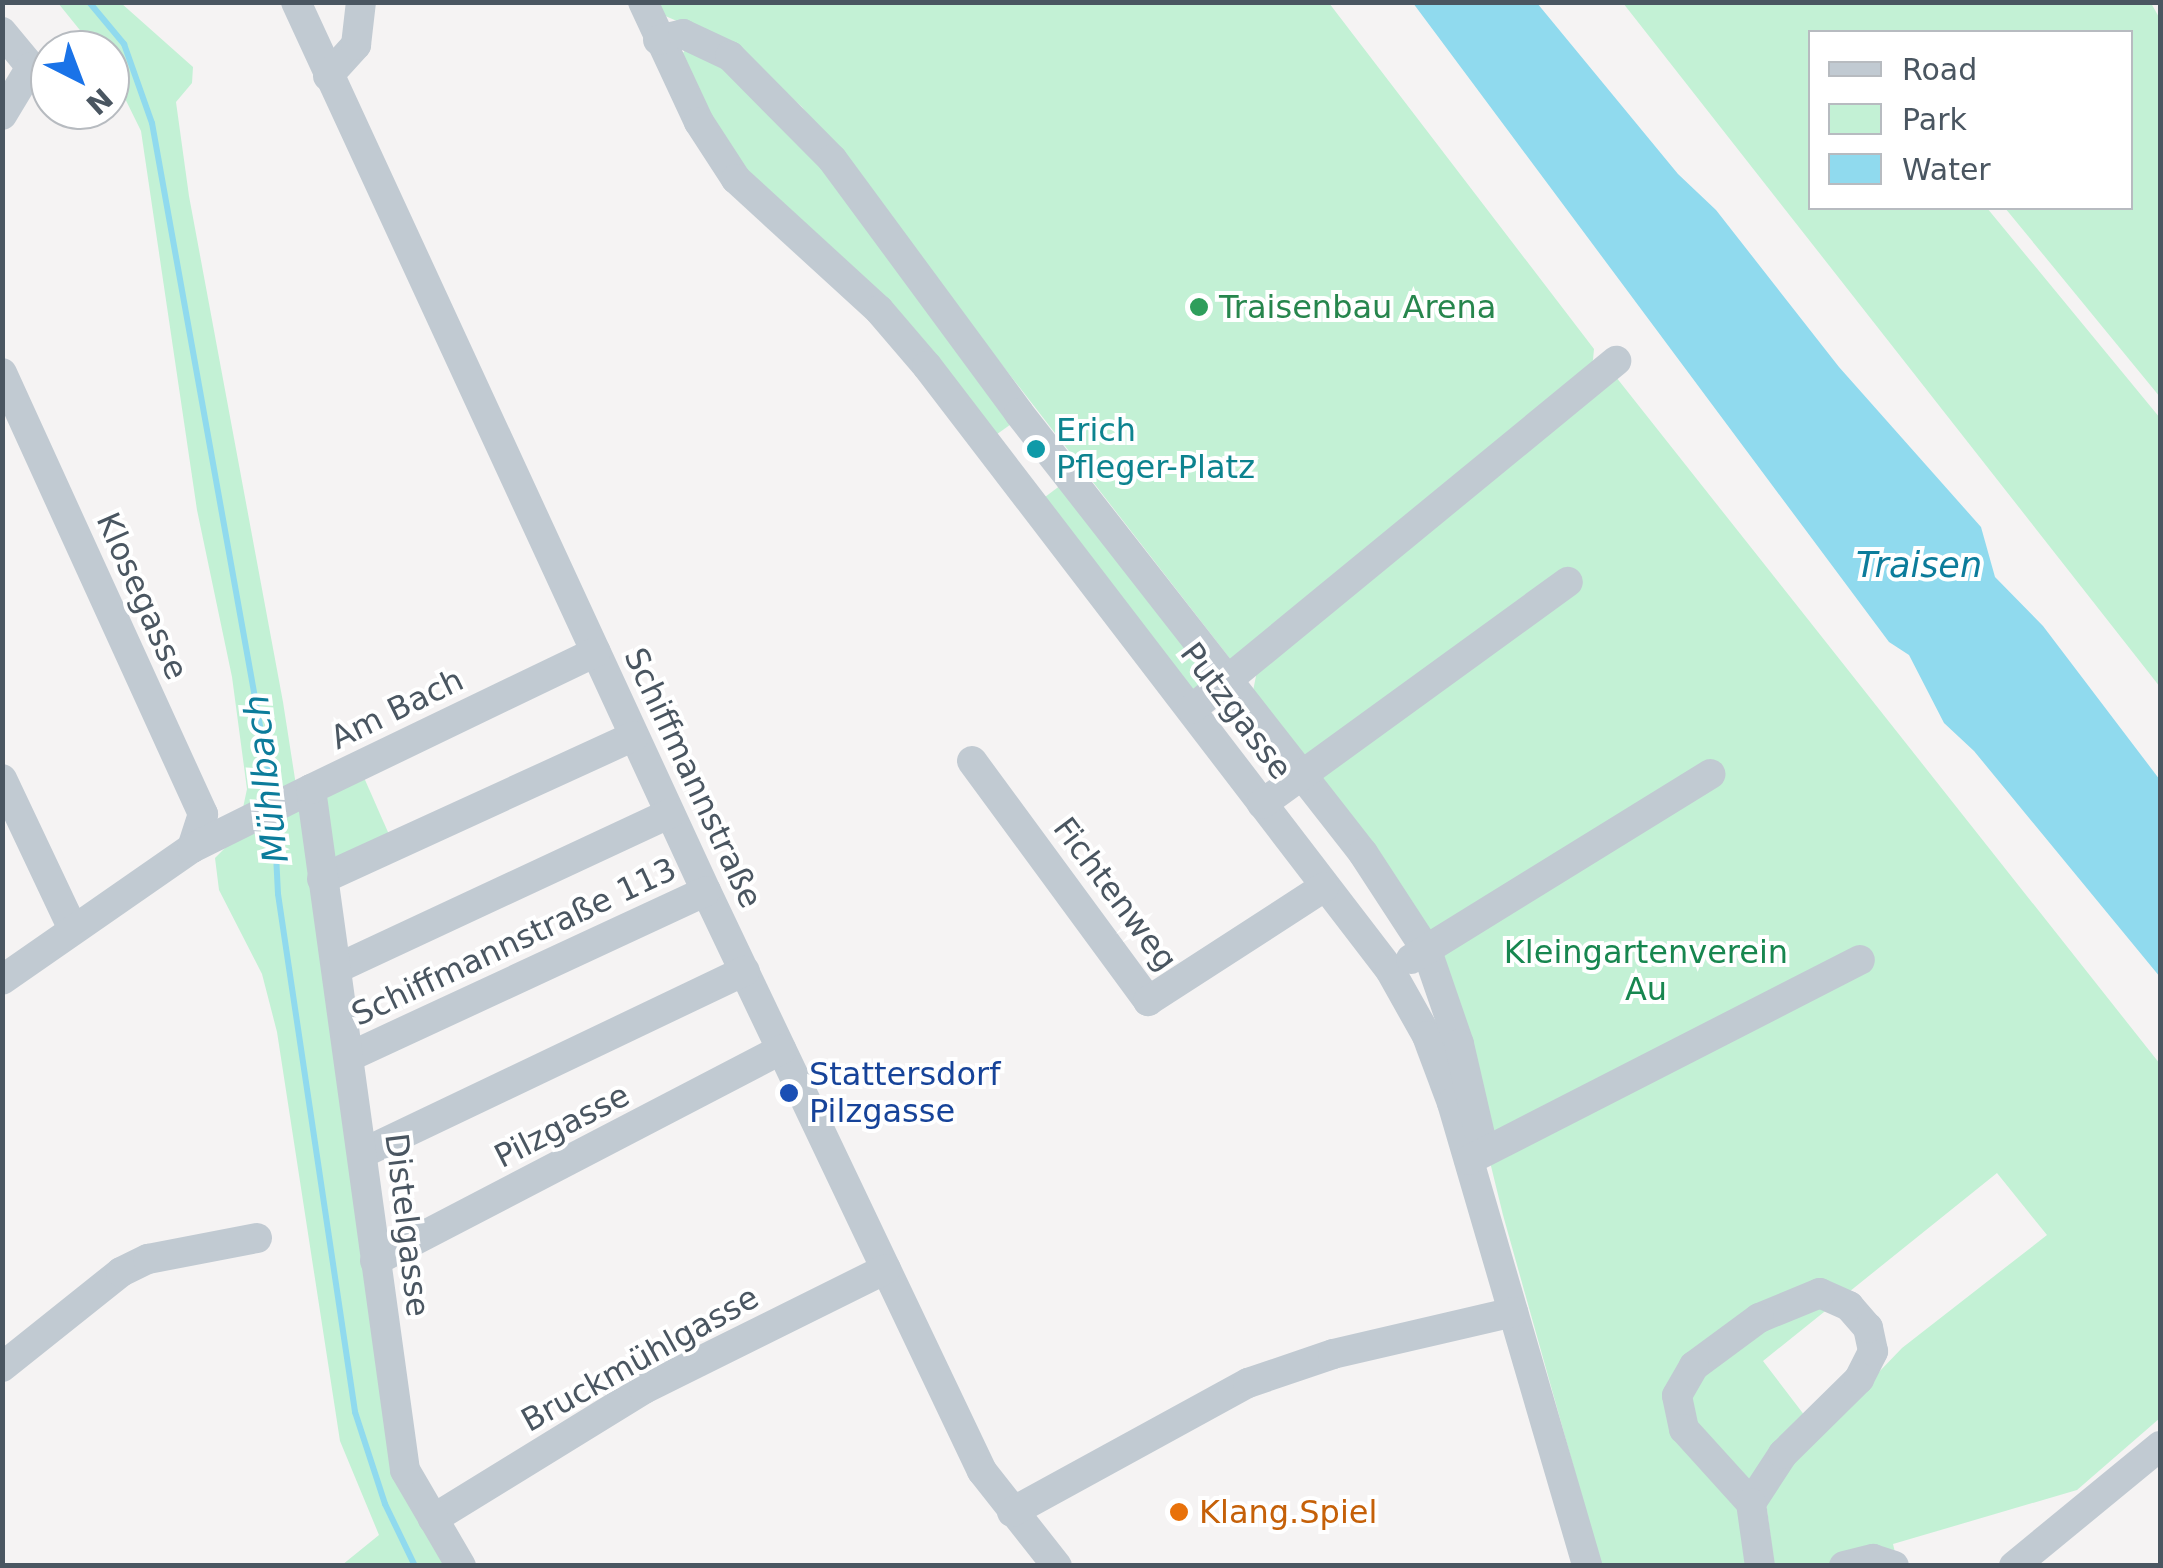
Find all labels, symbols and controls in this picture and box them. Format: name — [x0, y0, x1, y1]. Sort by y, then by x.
north arrow — [30, 30, 130, 130]
legend — [1808, 30, 2133, 210]
text: Road — [1902, 52, 1977, 87]
text: N — [79, 81, 119, 121]
text: Park — [1902, 102, 1967, 137]
text: Water — [1902, 152, 1991, 187]
place label: Traisenbau Arena — [1219, 288, 1496, 326]
marker: Traisenbau Arena — [1188, 296, 1210, 318]
place label: Erich Pfleger-Platz — [1056, 412, 1255, 487]
marker: Erich Pfleger-Platz — [1025, 438, 1047, 460]
street label: Klosegasse — [88, 507, 196, 685]
water label: Traisen — [1856, 544, 1982, 586]
street label: Putzgasse — [1172, 635, 1300, 787]
street label: Schiffmannstraße — [616, 642, 770, 914]
street label: Am Bach — [324, 660, 470, 758]
water label: Mühlbach — [235, 692, 297, 866]
street label: Fichtenweg — [1045, 810, 1185, 978]
street label: Schiffmannstraße 113 — [346, 850, 682, 1034]
park label: Kleingartenverein Au — [1504, 934, 1788, 1009]
place label: Stattersdorf Pilzgasse — [809, 1056, 1000, 1131]
street label: Pilzgasse — [488, 1076, 636, 1176]
marker: Stattersdorf Pilzgasse — [778, 1082, 800, 1104]
street label: Distelgasse — [377, 1131, 437, 1319]
street label: Bruckmühlgasse — [515, 1278, 765, 1440]
place label: Klang.Spiel — [1199, 1493, 1377, 1531]
marker: Klang.Spiel — [1168, 1501, 1190, 1523]

